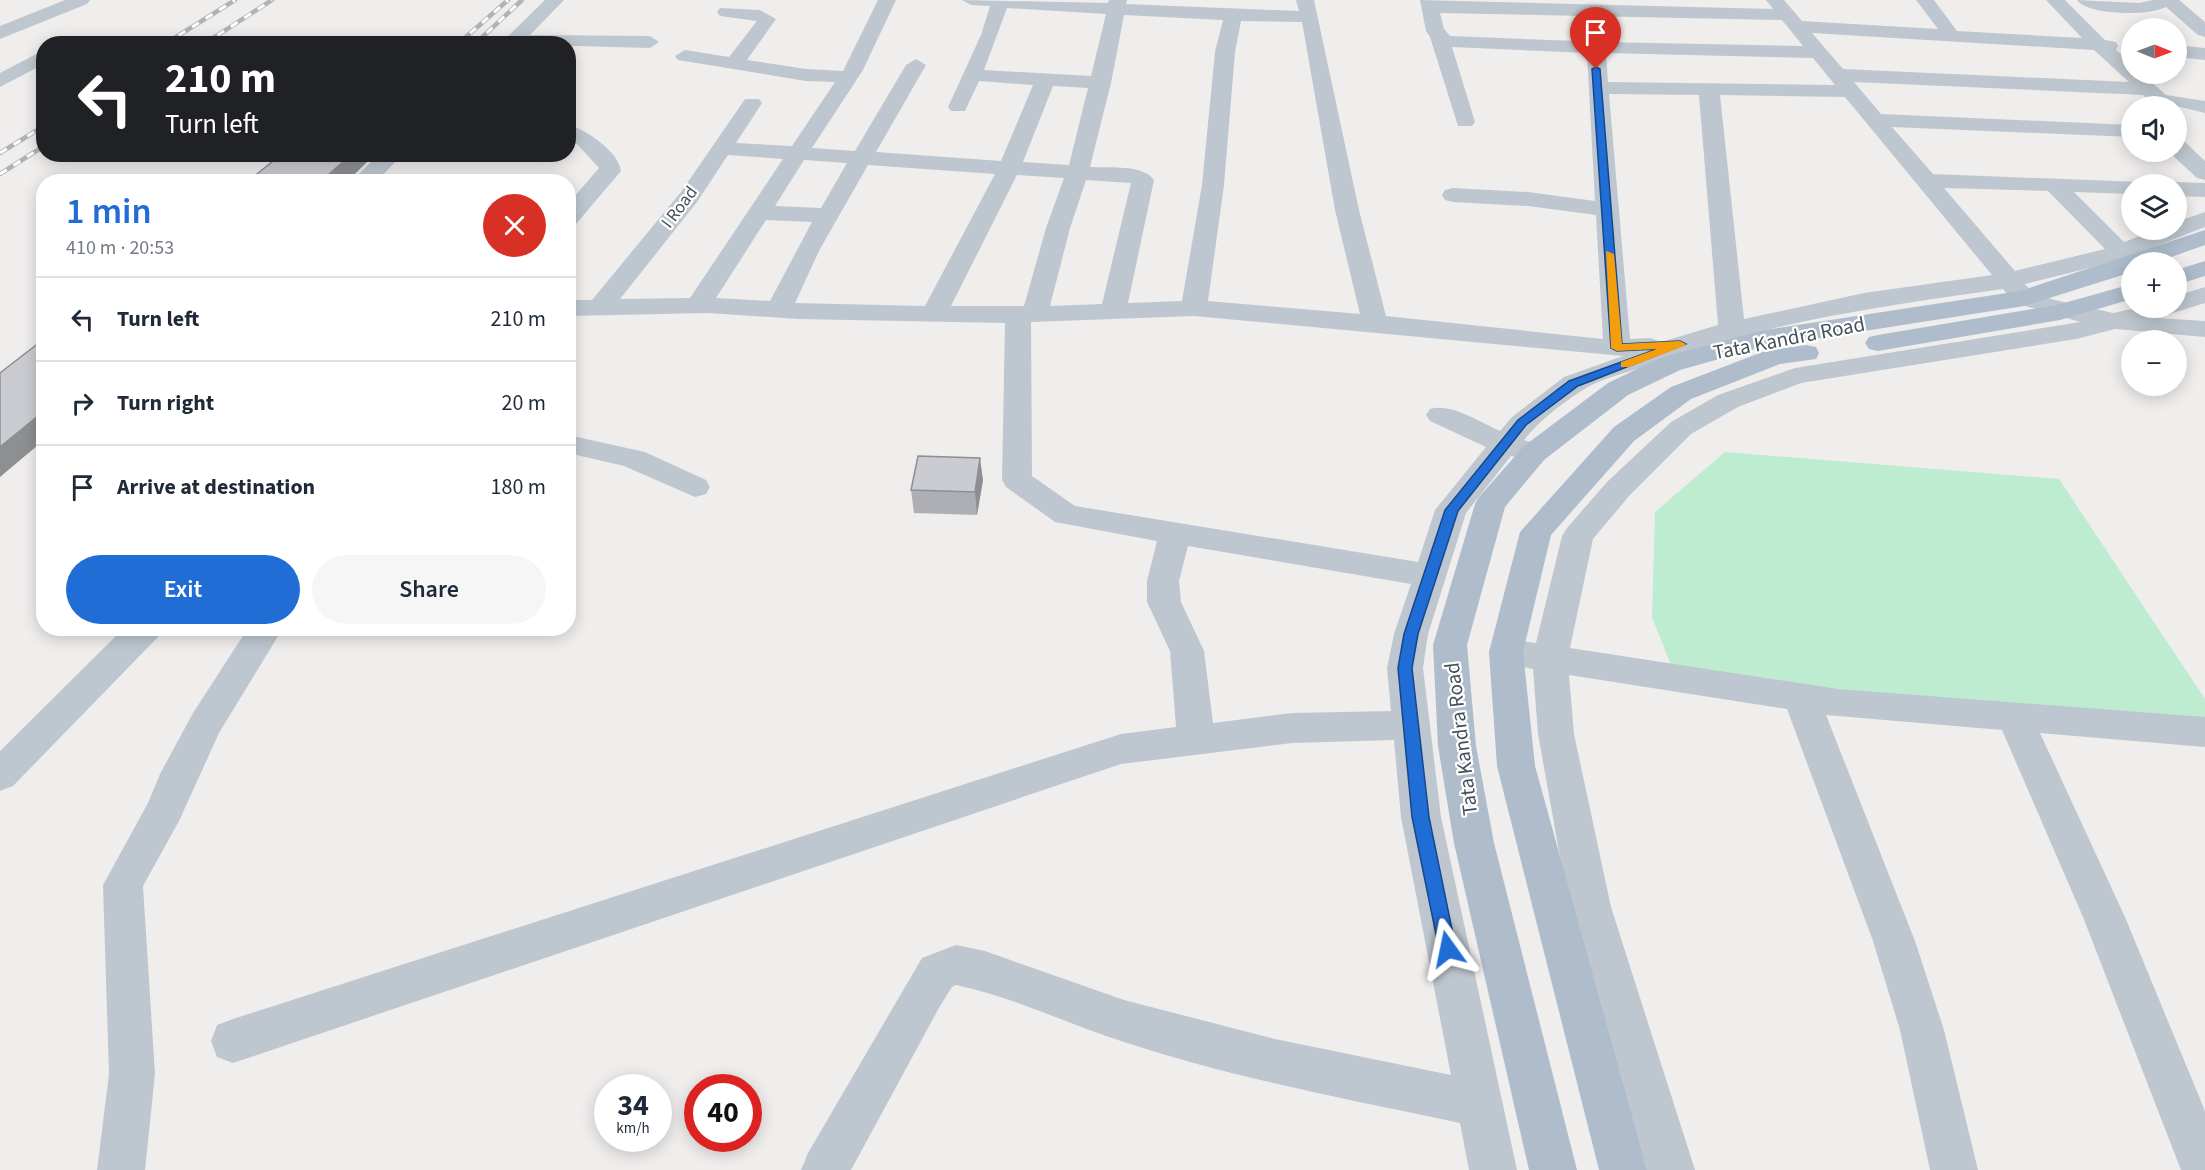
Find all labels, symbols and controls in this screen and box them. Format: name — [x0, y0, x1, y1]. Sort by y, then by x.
pin — [1570, 7, 1621, 69]
icon: arrive — [1579, 16, 1612, 49]
north arrow — [2121, 18, 2187, 84]
map controls — [2121, 18, 2187, 396]
text: 210 m — [165, 49, 276, 109]
icon: left — [66, 60, 144, 138]
button: sound — [2121, 96, 2187, 162]
text: Turn left — [165, 105, 259, 144]
button: layers — [2121, 174, 2187, 240]
street label: I Road — [655, 181, 704, 234]
text: 1 min — [66, 186, 152, 237]
button: close — [483, 194, 546, 257]
text: 410 m · 20:53 — [66, 234, 174, 262]
button: + — [2121, 252, 2187, 318]
icon: left — [66, 303, 99, 336]
text: Turn left — [117, 303, 199, 335]
text: 210 m — [491, 303, 546, 335]
street label: Tata Kandra Road — [1711, 309, 1867, 367]
button: − — [2121, 330, 2187, 396]
icon: right — [66, 387, 99, 420]
text: Turn right — [117, 387, 214, 419]
text: 20 m — [501, 387, 546, 419]
icon: arrive — [66, 471, 99, 504]
text: Arrive at destination — [117, 471, 315, 503]
text: 180 m — [491, 471, 546, 503]
button: Exit — [66, 555, 300, 624]
button: Share — [312, 555, 546, 624]
street label: Tata Kandra Road — [1437, 661, 1485, 817]
position arrow — [1416, 917, 1480, 981]
speed limit sign: 40 — [684, 1074, 762, 1152]
text: 34 — [617, 1084, 649, 1127]
text: km/h — [616, 1118, 650, 1139]

